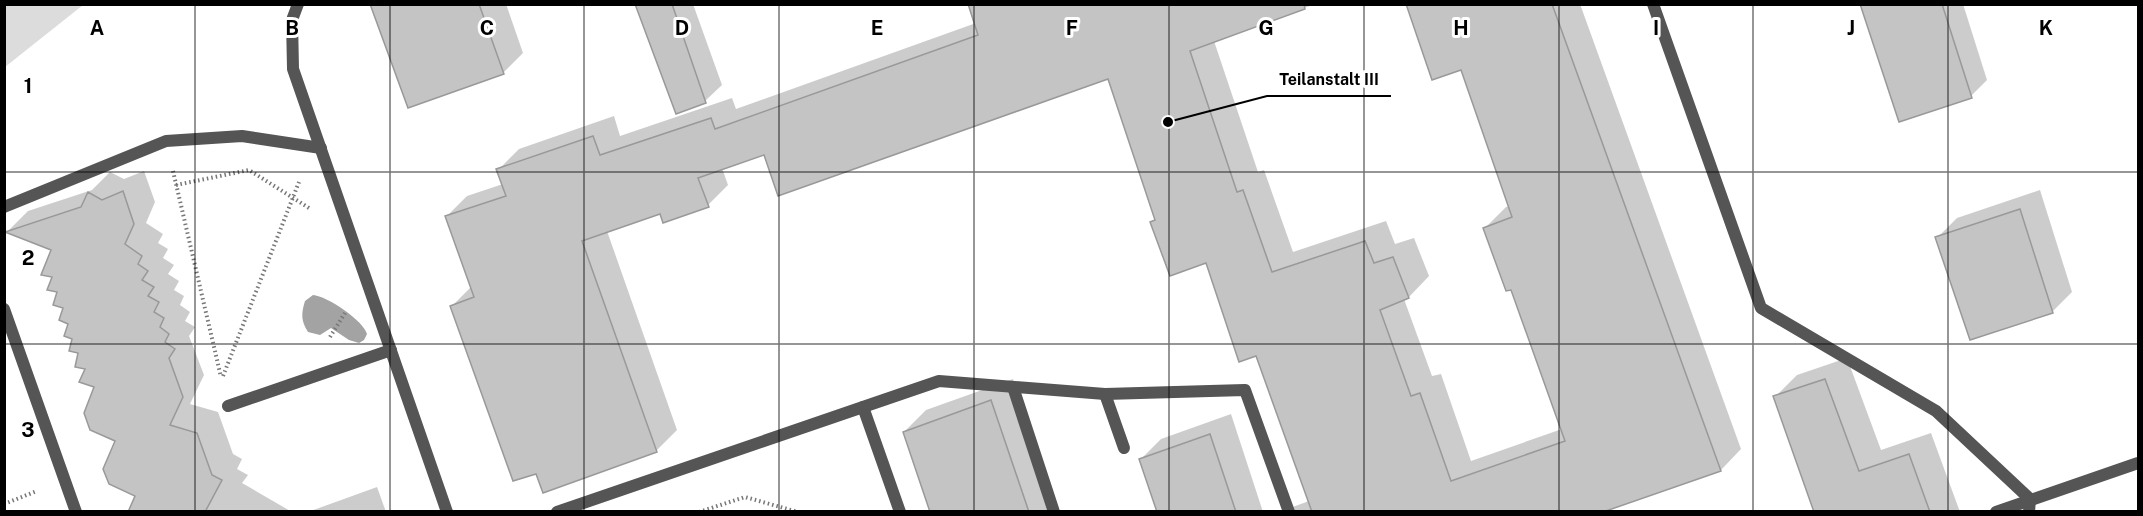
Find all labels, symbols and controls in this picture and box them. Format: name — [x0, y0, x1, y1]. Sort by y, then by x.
text: A — [90, 16, 104, 40]
text: B — [285, 16, 299, 40]
text: C — [480, 16, 494, 40]
text: D — [675, 16, 689, 40]
text: E — [871, 16, 883, 40]
text: F — [1066, 16, 1078, 40]
text: G — [1258, 16, 1274, 40]
text: H — [1453, 16, 1469, 40]
text: I — [1653, 16, 1659, 40]
text: J — [1847, 16, 1855, 40]
text: K — [2039, 16, 2053, 40]
callout: Teilanstalt III — [1267, 62, 1391, 96]
text: Teilanstalt III — [1279, 70, 1379, 89]
text: 1 — [24, 74, 32, 98]
text: 2 — [22, 246, 34, 270]
text: 3 — [21, 418, 35, 442]

